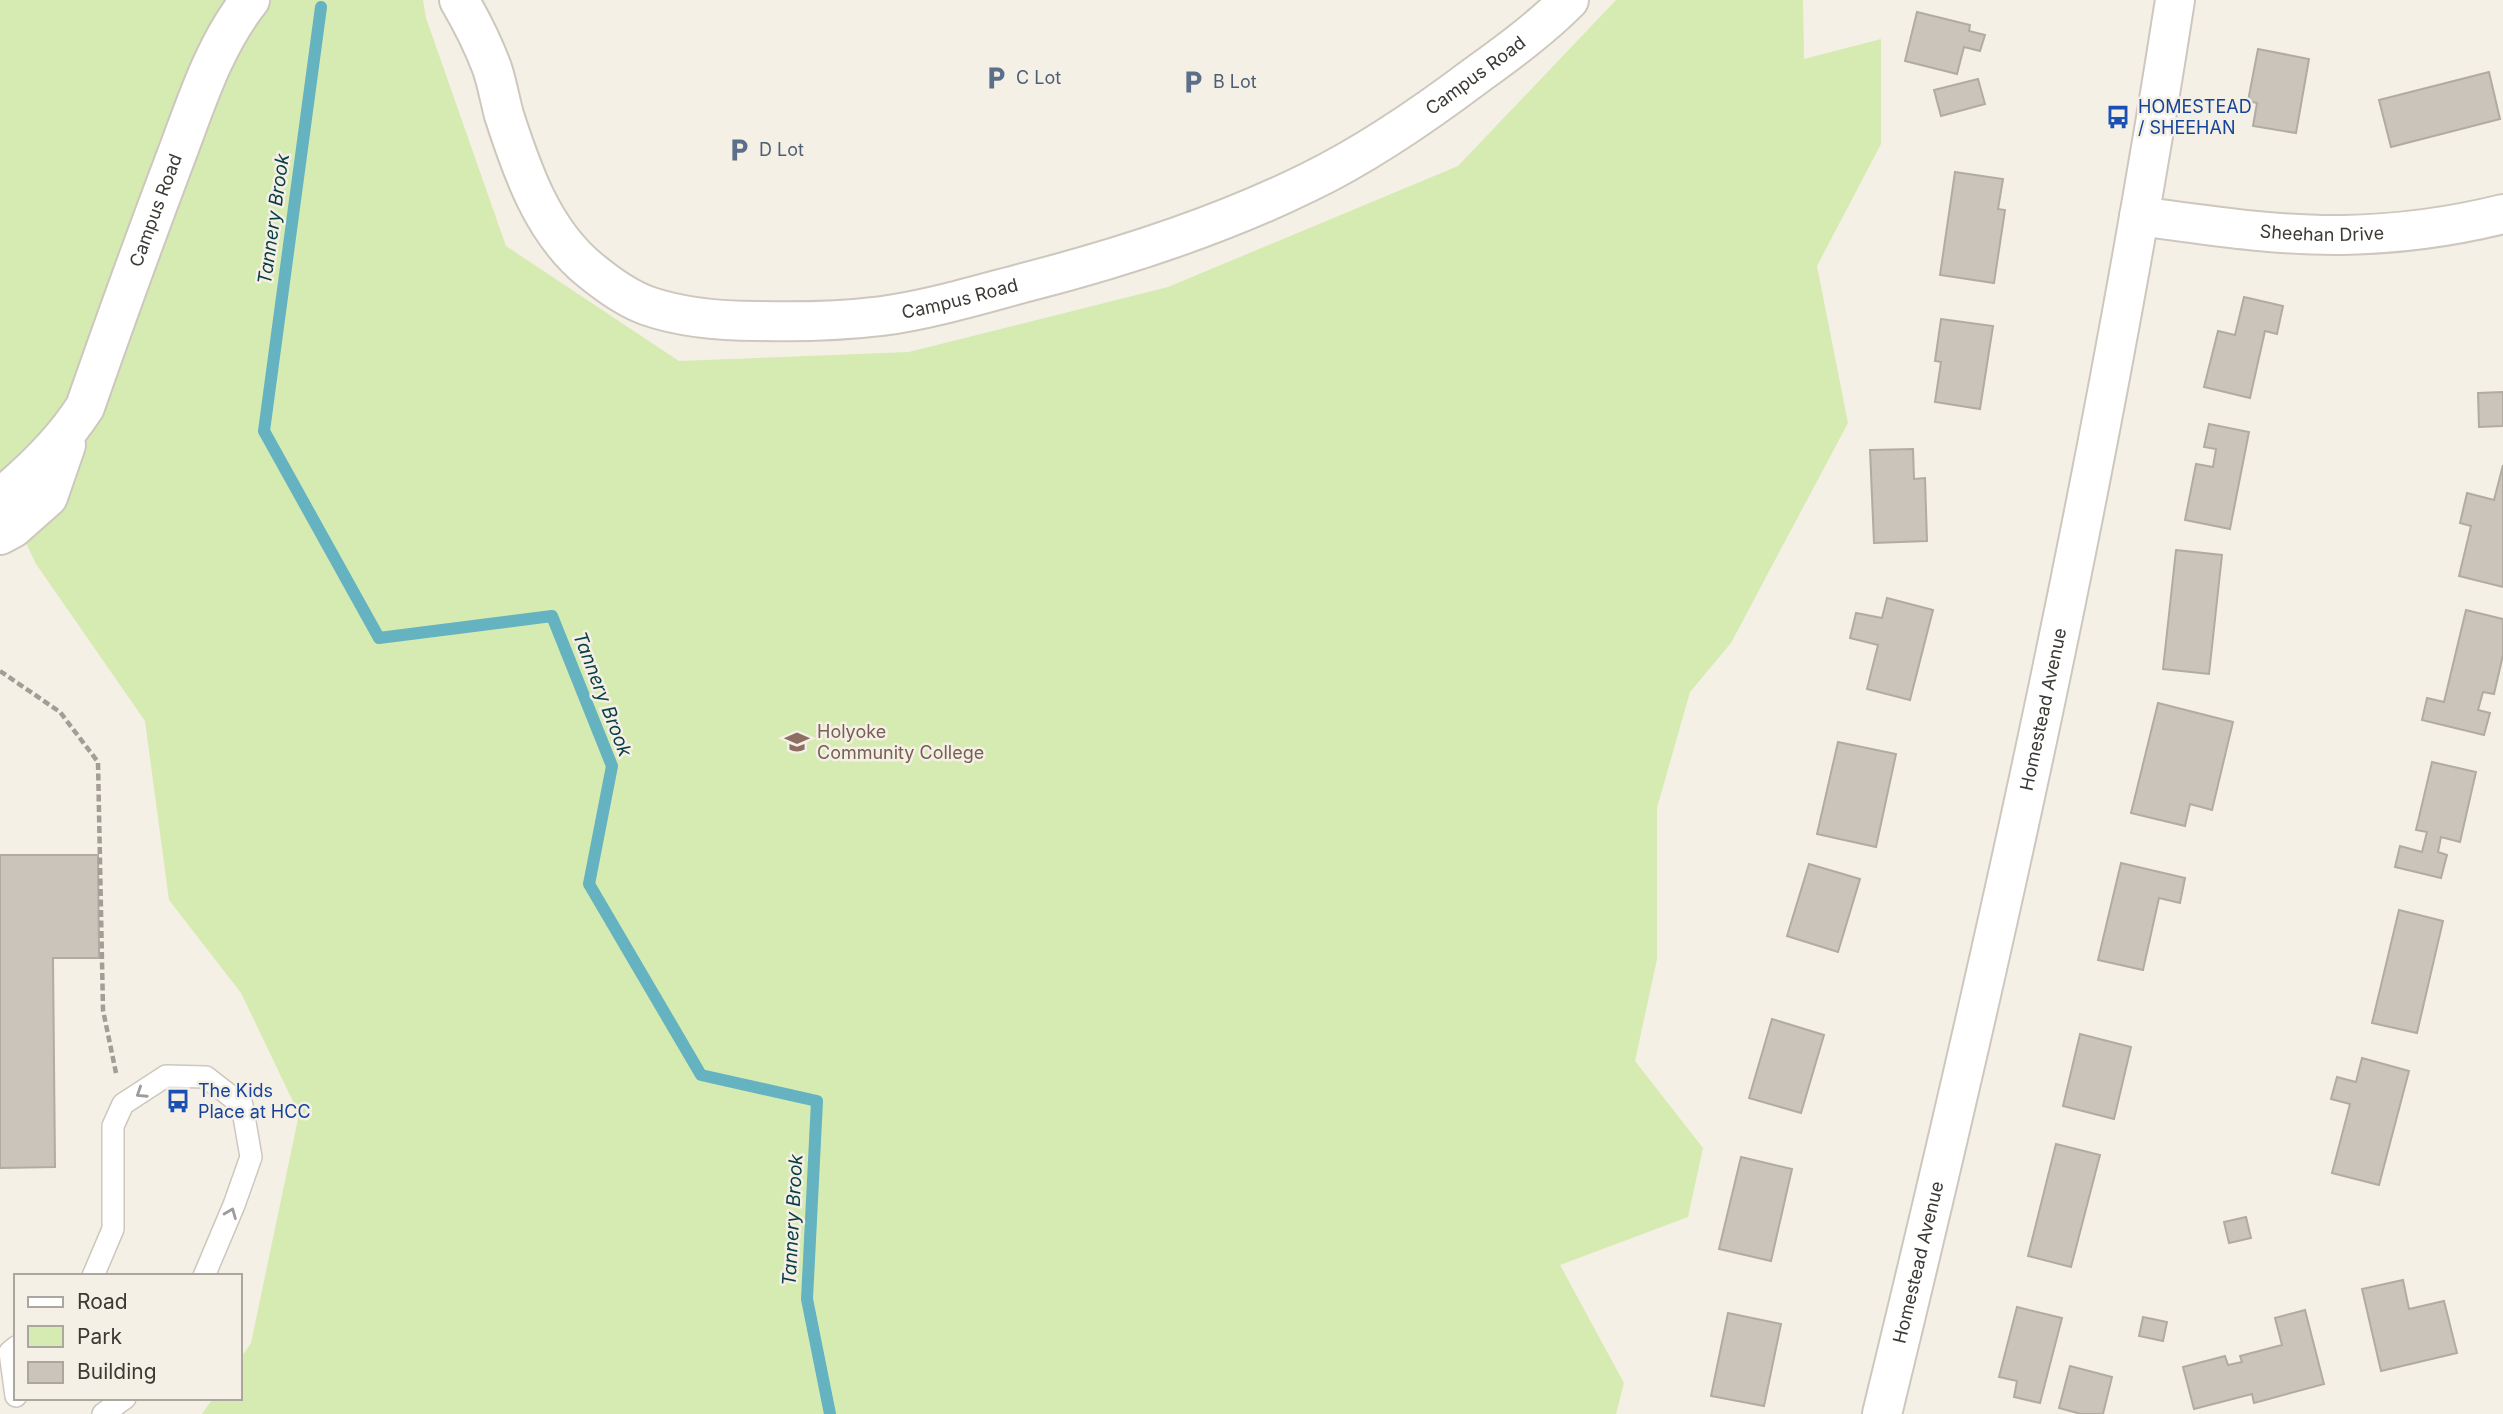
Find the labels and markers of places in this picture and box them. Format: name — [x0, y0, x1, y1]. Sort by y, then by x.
parking icon: C Lot — [982, 64, 1010, 92]
place label: C Lot — [1016, 67, 1061, 88]
parking icon: B Lot — [1179, 68, 1207, 96]
place label: B Lot — [1213, 71, 1257, 92]
place label: HOMESTEAD / SHEEHAN — [2138, 96, 2252, 138]
bus stop icon: HOMESTEAD / SHEEHAN — [2104, 103, 2132, 131]
parking icon: D Lot — [725, 136, 753, 164]
place label: D Lot — [759, 139, 804, 160]
place label: Holyoke Community College — [817, 721, 984, 763]
school or university icon: Holyoke Community College — [783, 728, 811, 756]
place label: The Kids Place at HCC — [198, 1080, 311, 1122]
bus stop icon: The Kids Place at HCC — [164, 1087, 192, 1115]

